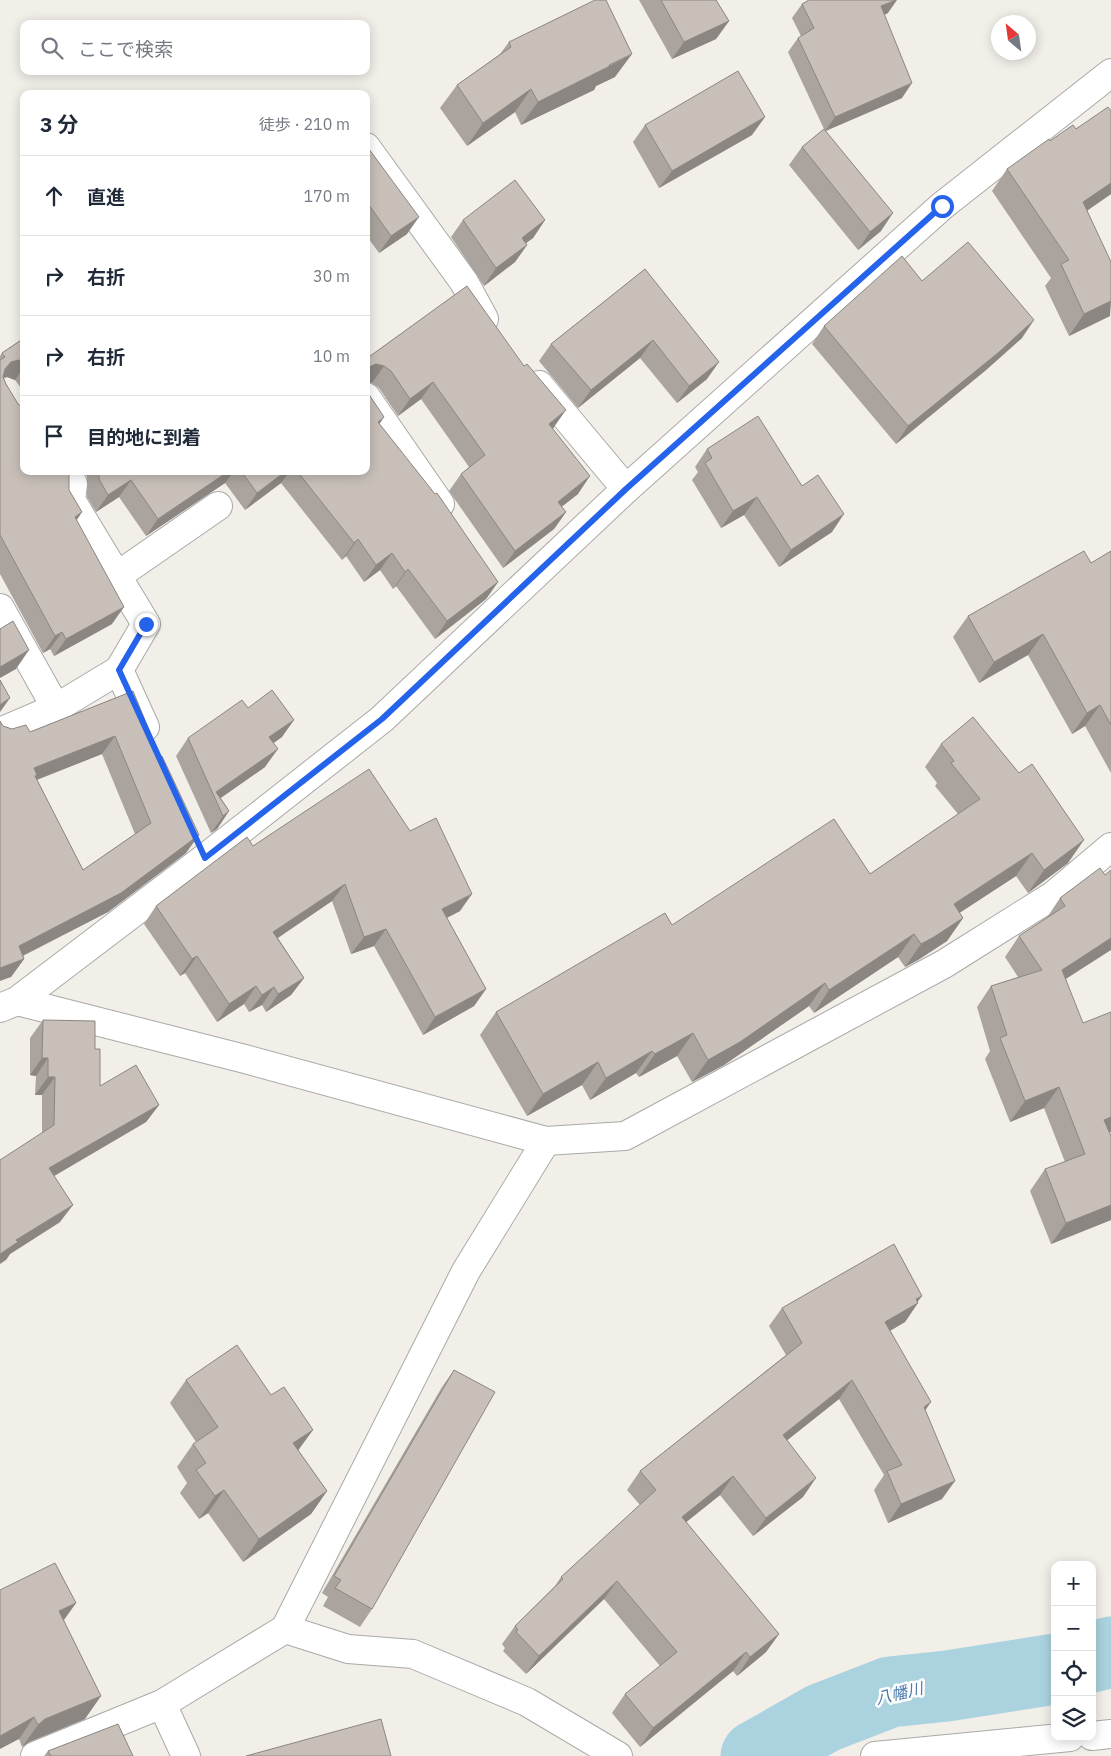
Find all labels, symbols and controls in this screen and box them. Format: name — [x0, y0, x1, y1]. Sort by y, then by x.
north arrow — [991, 15, 1036, 60]
search box — [20, 20, 370, 75]
icon: search — [38, 34, 66, 62]
text: ここで検索 — [78, 37, 173, 61]
text: 3 分 — [40, 110, 79, 138]
text: 徒歩 · 210 m — [259, 114, 350, 134]
icon: ahead — [40, 182, 68, 210]
text: 直進 — [87, 185, 125, 209]
text: 170 m — [303, 186, 350, 206]
route start — [931, 195, 954, 218]
icon: right — [40, 262, 68, 290]
text: 右折 — [87, 265, 125, 289]
text: 30 m — [313, 266, 350, 286]
icon: right — [40, 342, 68, 370]
text: 右折 — [87, 345, 125, 369]
text: 10 m — [313, 346, 350, 366]
icon: arrive — [40, 422, 68, 450]
text: 目的地に到着 — [87, 425, 201, 449]
route end — [135, 613, 158, 636]
map controls — [1051, 1561, 1096, 1741]
button: + — [1051, 1561, 1096, 1606]
button: − — [1051, 1606, 1096, 1651]
button: locate — [1051, 1651, 1096, 1696]
water label: 八幡川 — [873, 1677, 927, 1708]
button: layers — [1051, 1696, 1096, 1741]

